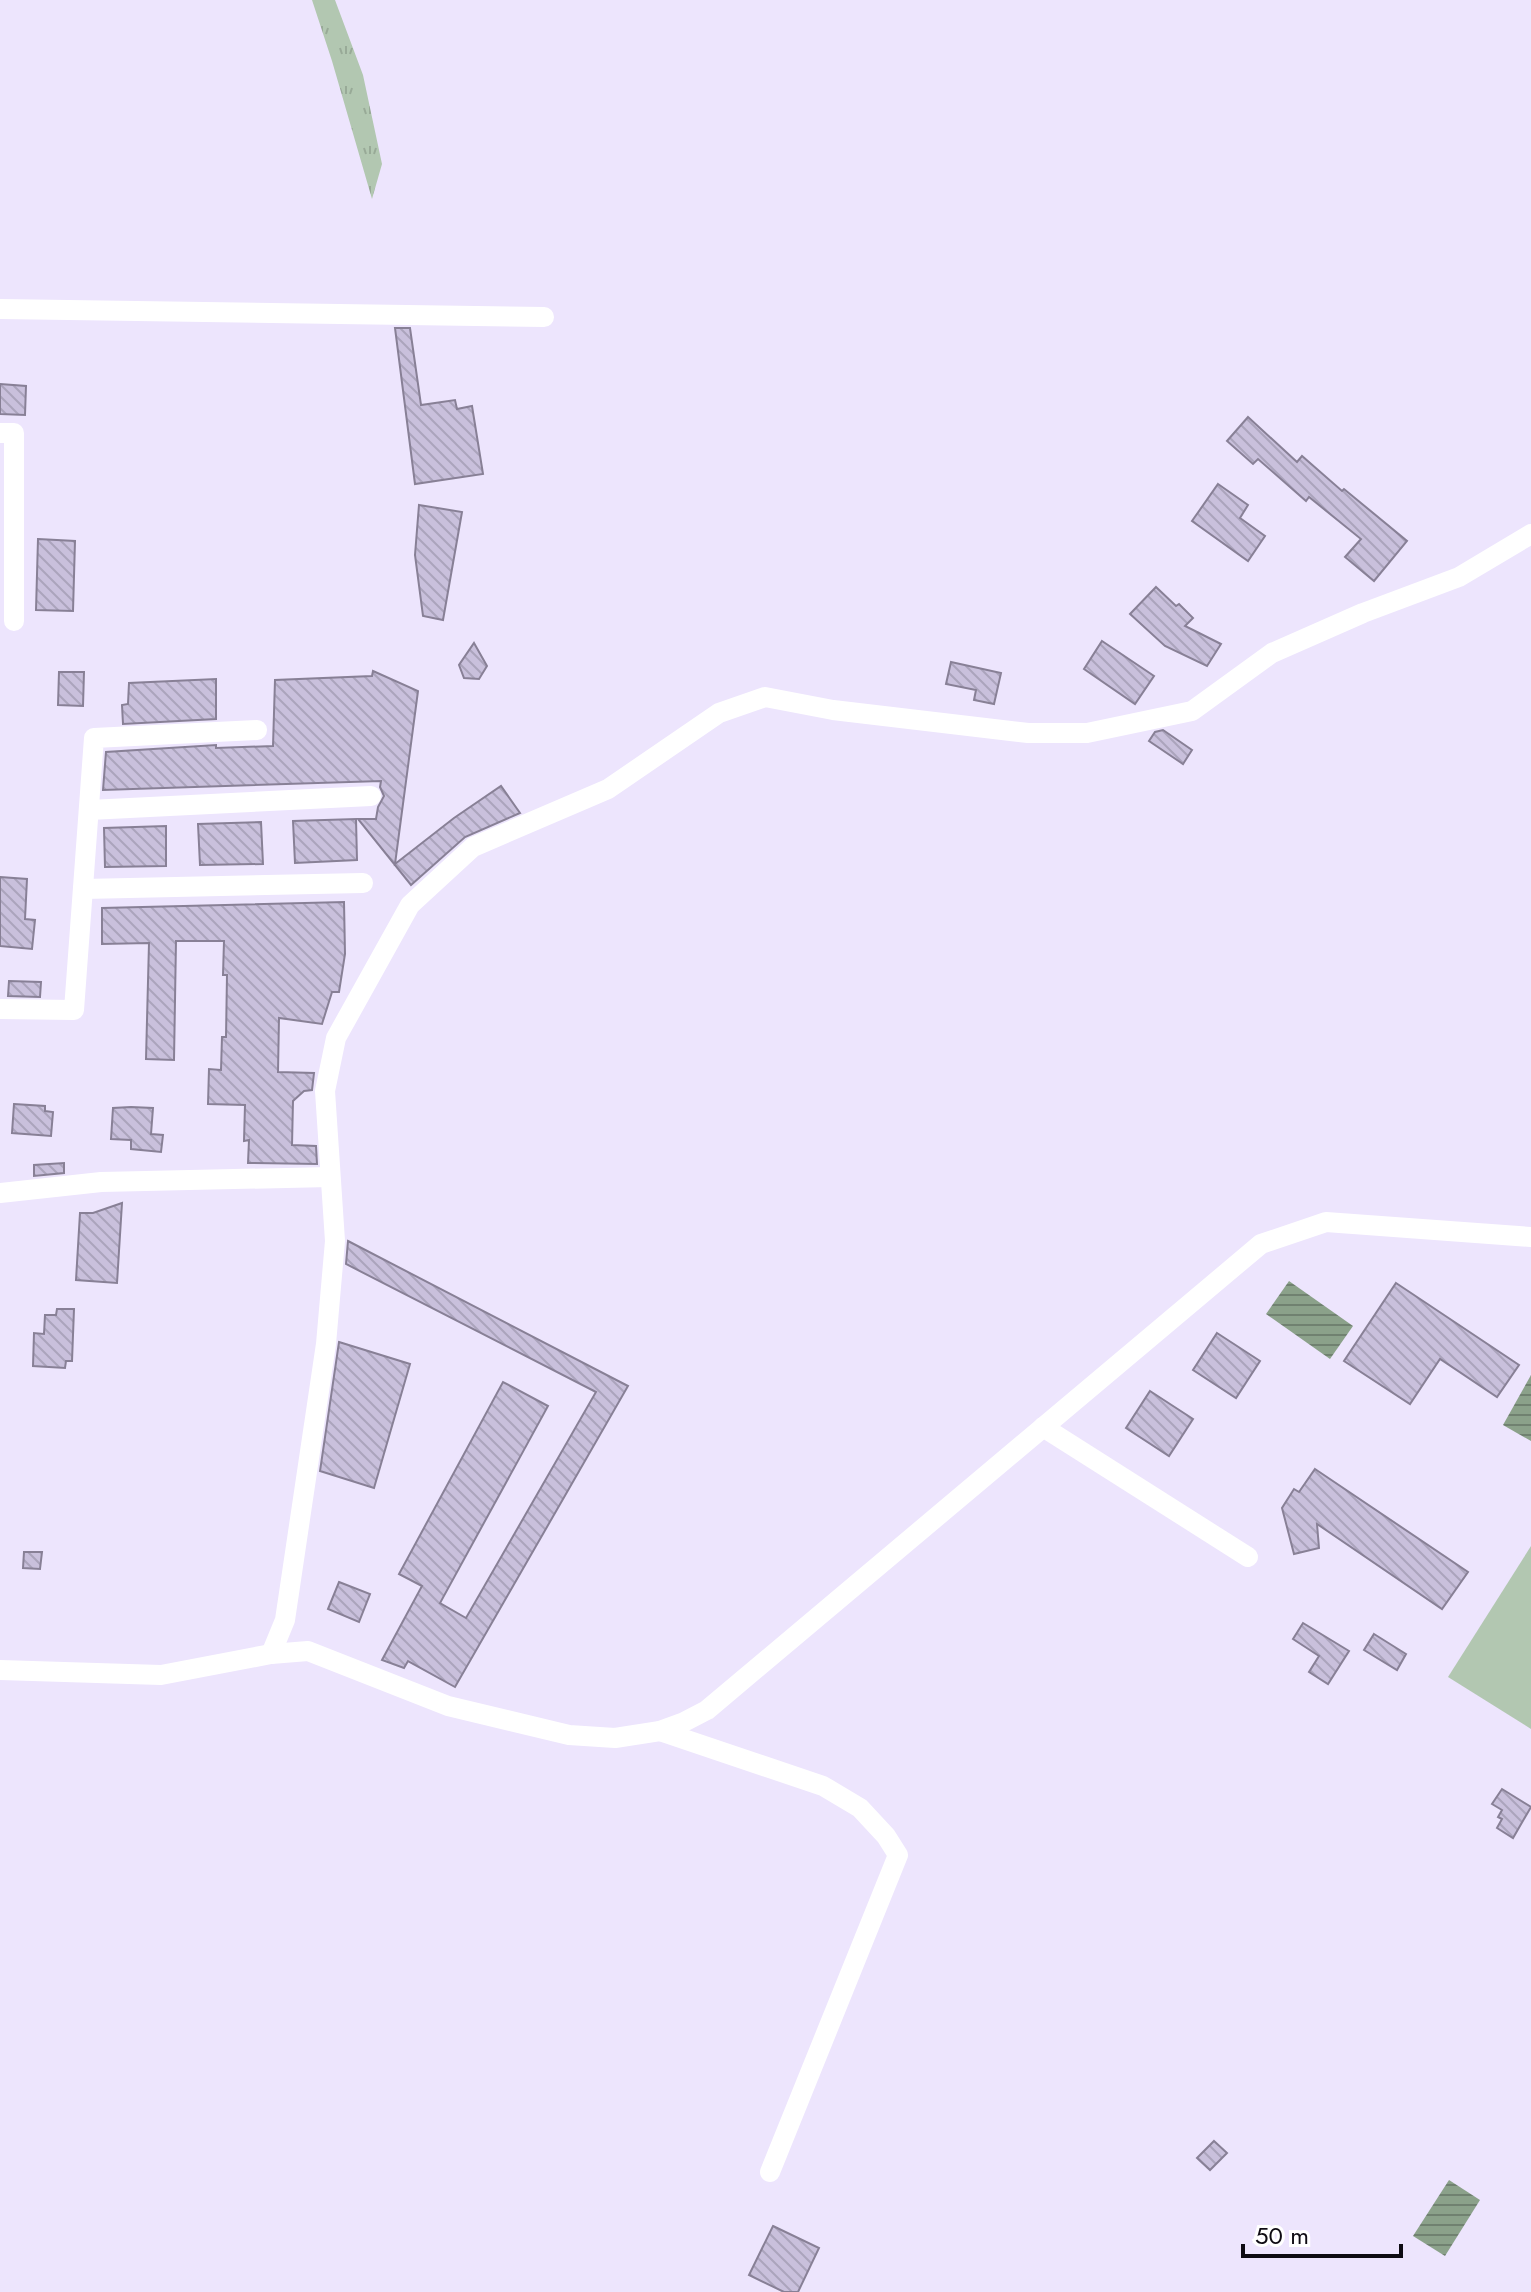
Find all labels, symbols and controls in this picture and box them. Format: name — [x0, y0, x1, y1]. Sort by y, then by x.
scale bar — [1243, 2208, 1401, 2258]
text: 50 m — [1255, 2218, 1309, 2253]

